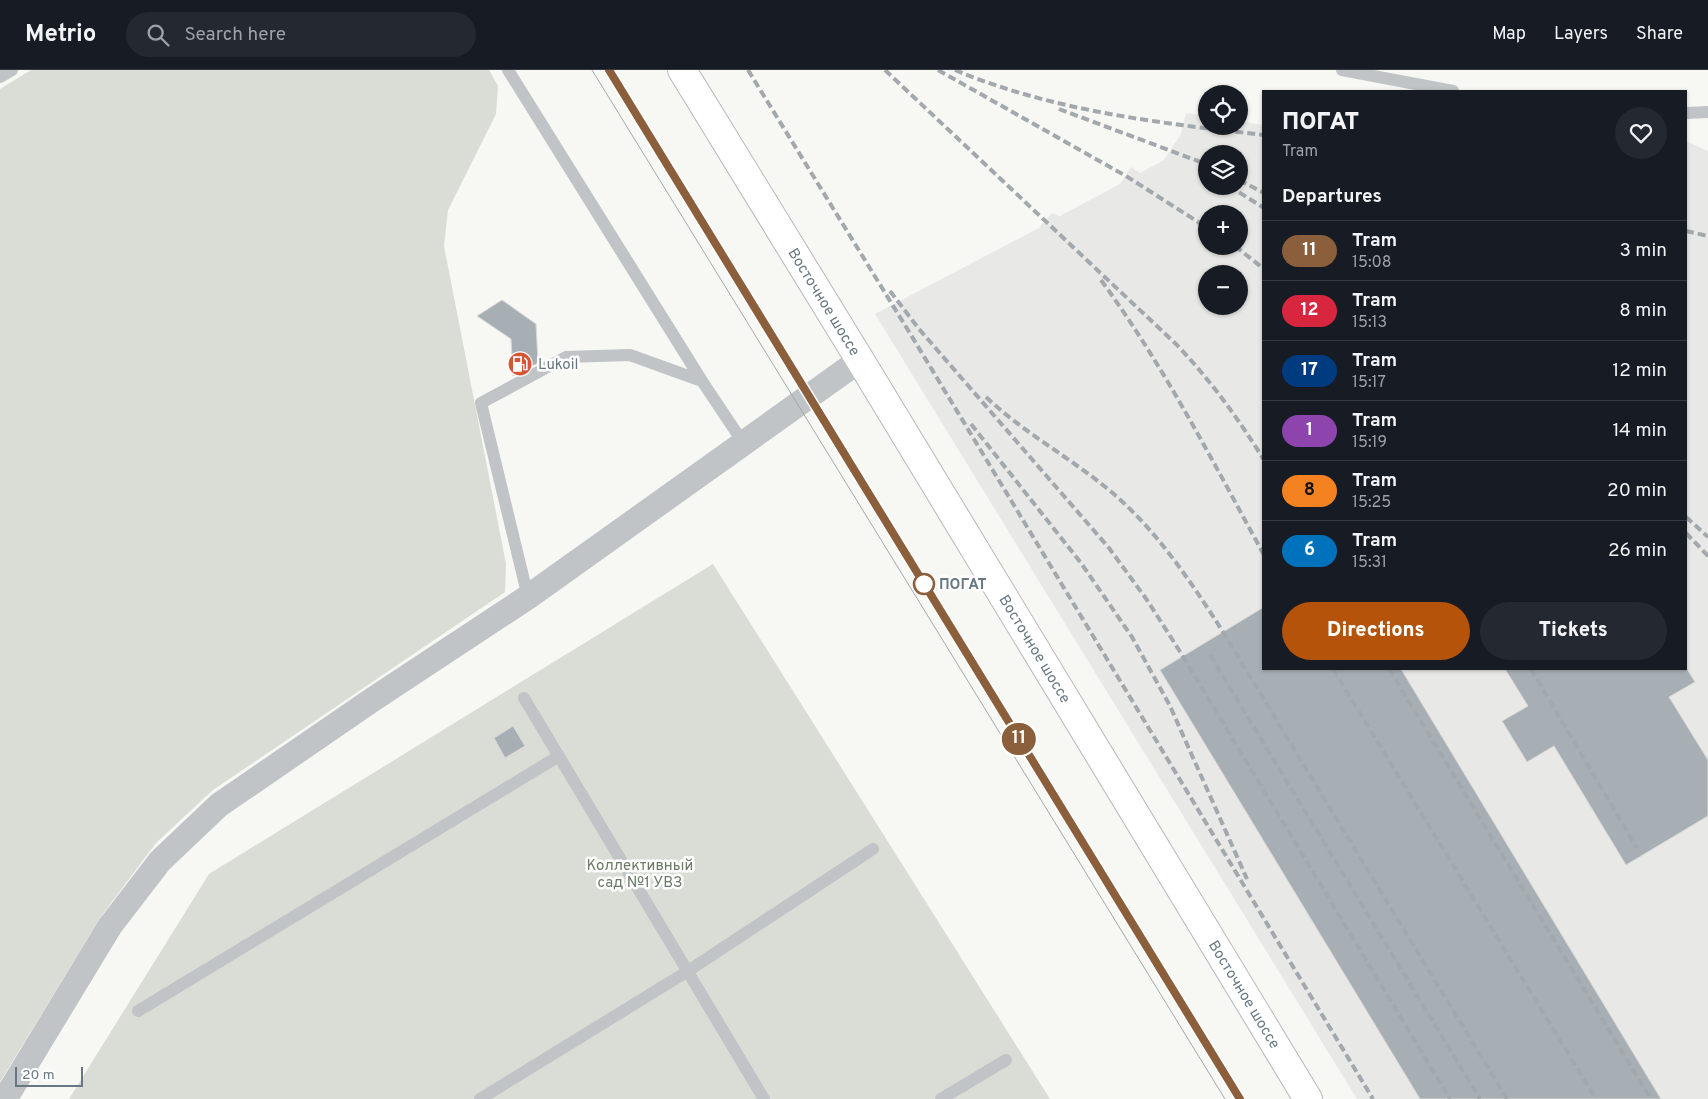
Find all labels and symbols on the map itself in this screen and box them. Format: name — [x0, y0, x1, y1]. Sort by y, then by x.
street label: Восточное шоссе — [783, 245, 863, 360]
fuel station icon: Lukoil — [507, 351, 533, 377]
place label: Lukoil — [538, 356, 578, 375]
marker: ПОГАТ — [913, 573, 935, 595]
place label: ПОГАТ — [939, 576, 986, 595]
street label: Восточное шоссе — [994, 592, 1074, 707]
line badge: 11 — [996, 723, 1042, 755]
park label: Коллективный сад №1 УВЗ — [587, 857, 693, 893]
street label: Восточное шоссе — [1203, 937, 1283, 1053]
scale bar — [15, 1064, 82, 1087]

